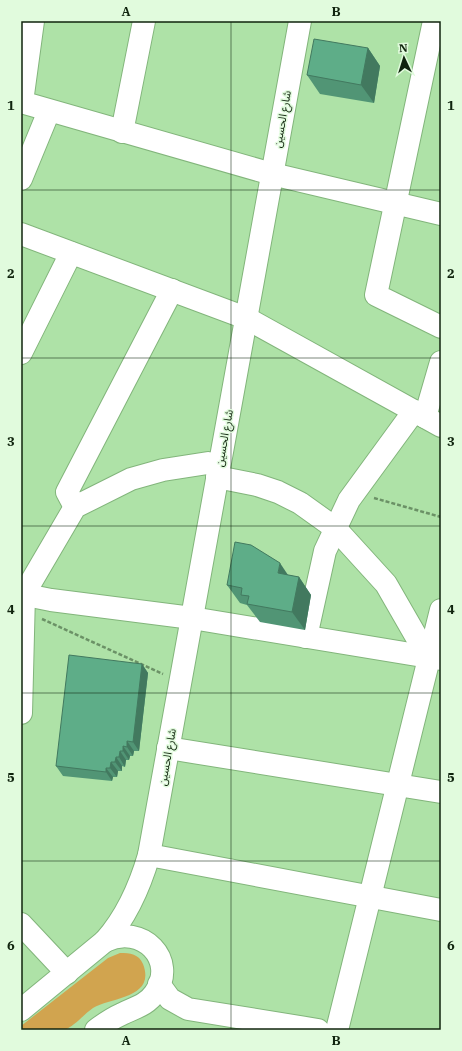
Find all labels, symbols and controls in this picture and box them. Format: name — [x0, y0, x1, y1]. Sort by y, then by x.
text: A — [121, 3, 131, 20]
text: B — [331, 3, 341, 20]
north arrow — [384, 38, 424, 78]
text: N — [398, 41, 408, 55]
street label: شارع الحسين — [270, 89, 295, 149]
text: 1 — [7, 97, 15, 114]
text: 1 — [447, 97, 455, 114]
text: 2 — [7, 265, 15, 282]
text: 2 — [447, 265, 455, 282]
street label: شارع الحسين — [212, 408, 237, 468]
text: 3 — [7, 433, 15, 450]
text: 3 — [447, 433, 455, 450]
text: 4 — [7, 601, 15, 618]
text: 4 — [447, 601, 455, 618]
street label: شارع الحسين — [155, 727, 180, 787]
text: 5 — [7, 769, 15, 786]
text: 5 — [447, 769, 455, 786]
text: 6 — [7, 937, 15, 954]
text: 6 — [447, 937, 455, 954]
text: A — [121, 1032, 131, 1049]
text: B — [331, 1032, 341, 1049]

